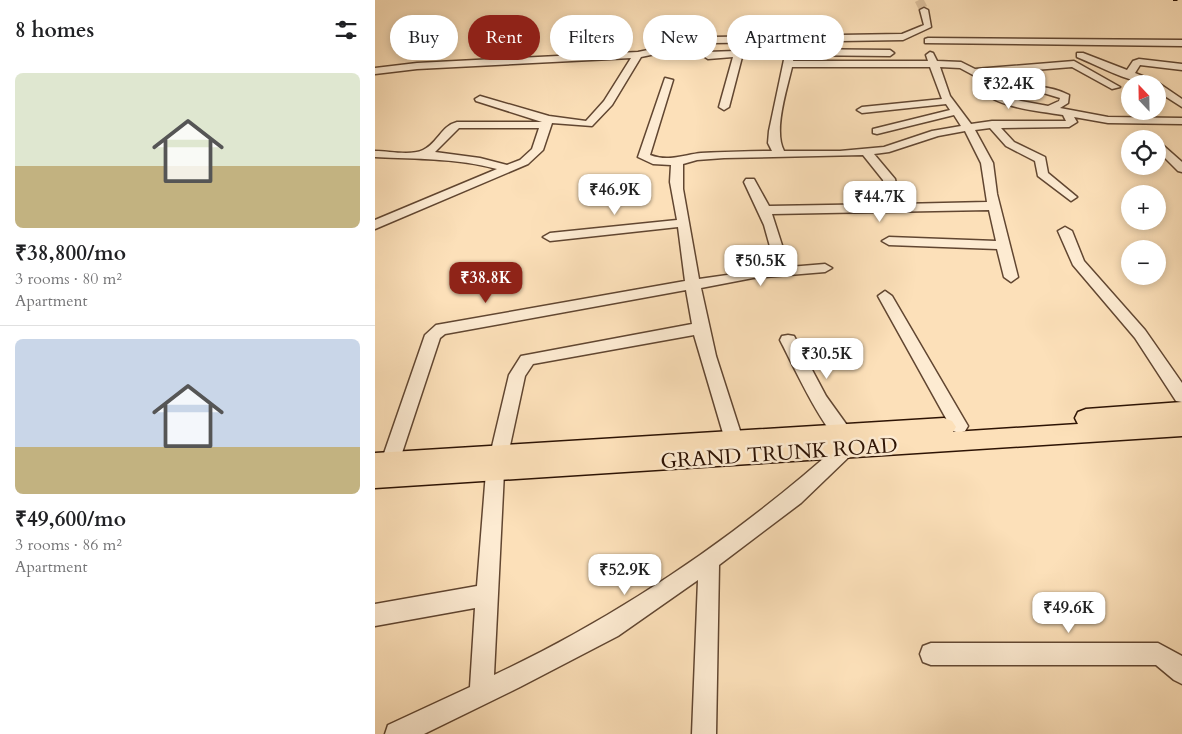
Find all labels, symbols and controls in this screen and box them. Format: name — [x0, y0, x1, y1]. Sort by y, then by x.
chip: Buy — [390, 15, 458, 60]
chip: Rent — [468, 15, 540, 60]
chip: Filters — [550, 15, 633, 60]
chip: New — [643, 15, 717, 60]
chip: Apartment — [727, 15, 844, 60]
text: 8 homes — [15, 16, 94, 45]
icon: filters — [332, 16, 360, 44]
pin: ₹32.4K — [968, 68, 1050, 110]
text: ₹32.4K — [983, 73, 1035, 95]
north arrow — [1121, 75, 1166, 120]
map controls — [1121, 75, 1166, 285]
icon: home — [143, 106, 233, 196]
button: locate — [1121, 130, 1166, 175]
pin: ₹46.9K — [574, 174, 656, 216]
text: ₹46.9K — [589, 179, 641, 201]
pin: ₹44.7K — [839, 180, 921, 223]
button: + — [1121, 185, 1166, 230]
text: ₹44.7K — [854, 186, 906, 208]
text: ₹38,800/mo — [15, 239, 126, 268]
button: − — [1121, 240, 1166, 285]
pin: ₹50.5K — [720, 244, 802, 287]
text: ₹50.5K — [735, 250, 787, 272]
pin: ₹38.8K — [445, 262, 527, 304]
text: ₹38.8K — [460, 267, 512, 289]
text: 3 rooms · 80 m² — [15, 268, 122, 290]
text: Apartment — [15, 290, 88, 312]
pin: ₹30.5K — [786, 338, 868, 380]
text: ₹30.5K — [801, 343, 853, 365]
icon: home — [143, 371, 233, 461]
street label: GRAND TRUNK ROAD — [659, 431, 899, 476]
text: ₹49,600/mo — [15, 505, 126, 534]
text: 3 rooms · 86 m² — [15, 534, 122, 556]
pin: ₹52.9K — [584, 554, 666, 596]
text: Apartment — [15, 556, 88, 578]
text: ₹52.9K — [599, 559, 651, 581]
pin: ₹49.6K — [1028, 592, 1110, 634]
text: ₹49.6K — [1043, 597, 1095, 619]

